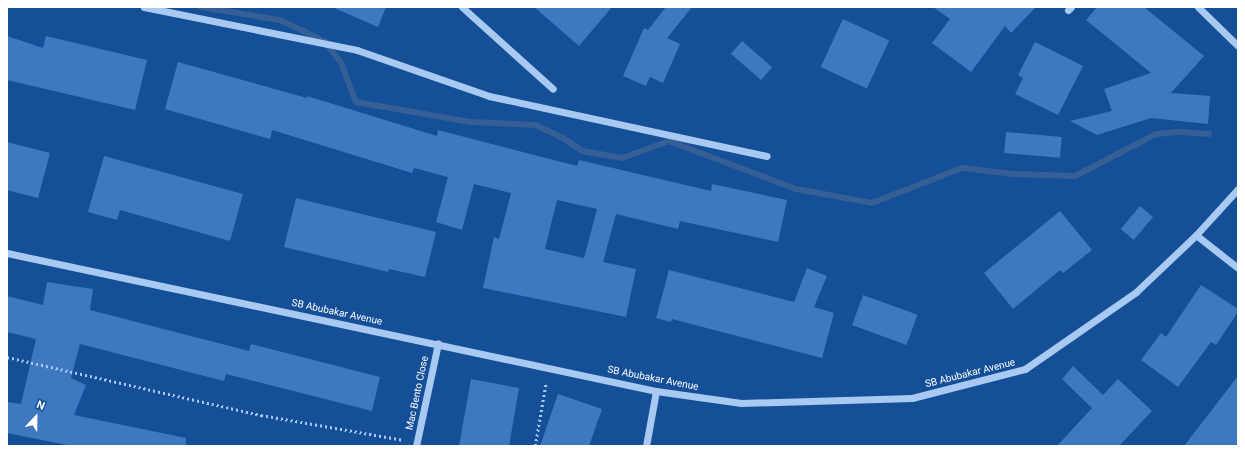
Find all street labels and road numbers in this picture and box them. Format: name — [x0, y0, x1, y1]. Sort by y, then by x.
street label: SB Abubakar Avenue — [291, 297, 383, 327]
street label: Mac Bento Close — [403, 355, 431, 431]
street label: SB Abubakar Avenue — [924, 356, 1016, 390]
street label: SB Abubakar Avenue — [606, 363, 700, 393]

